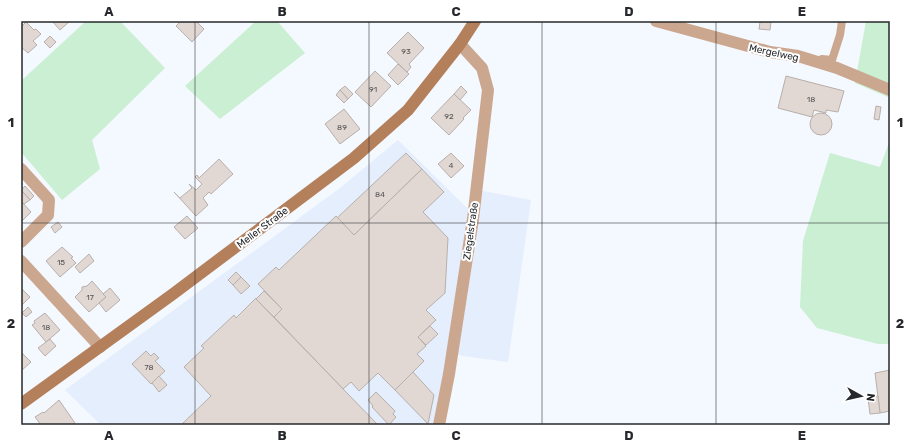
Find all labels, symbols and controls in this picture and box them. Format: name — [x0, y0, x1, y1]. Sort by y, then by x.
text: A — [104, 4, 114, 19]
text: B — [277, 4, 287, 19]
text: C — [451, 4, 461, 19]
text: D — [624, 4, 634, 19]
text: E — [798, 4, 806, 19]
street label: Mergelweg — [748, 42, 800, 64]
house number: 93 — [401, 47, 411, 56]
house number: 91 — [369, 85, 377, 94]
house number: 18 — [807, 95, 815, 104]
house number: 92 — [444, 112, 454, 121]
text: 1 — [8, 115, 14, 130]
text: 1 — [897, 115, 903, 130]
house number: 89 — [337, 123, 347, 132]
house number: 4 — [449, 161, 454, 170]
house number: 84 — [375, 190, 385, 199]
street label: Ziegelstraße — [461, 201, 481, 261]
street label: Meller Straße — [235, 204, 291, 251]
house number: 15 — [57, 258, 65, 267]
house number: 17 — [86, 293, 94, 302]
text: 2 — [7, 316, 15, 331]
text: 2 — [896, 316, 904, 331]
house number: 18 — [42, 323, 50, 332]
house number: 78 — [144, 363, 154, 372]
north arrow — [841, 376, 881, 416]
text: N — [863, 392, 877, 402]
text: A — [104, 428, 114, 443]
text: B — [277, 428, 287, 443]
text: C — [451, 428, 461, 443]
text: D — [624, 428, 634, 443]
text: E — [798, 428, 806, 443]

